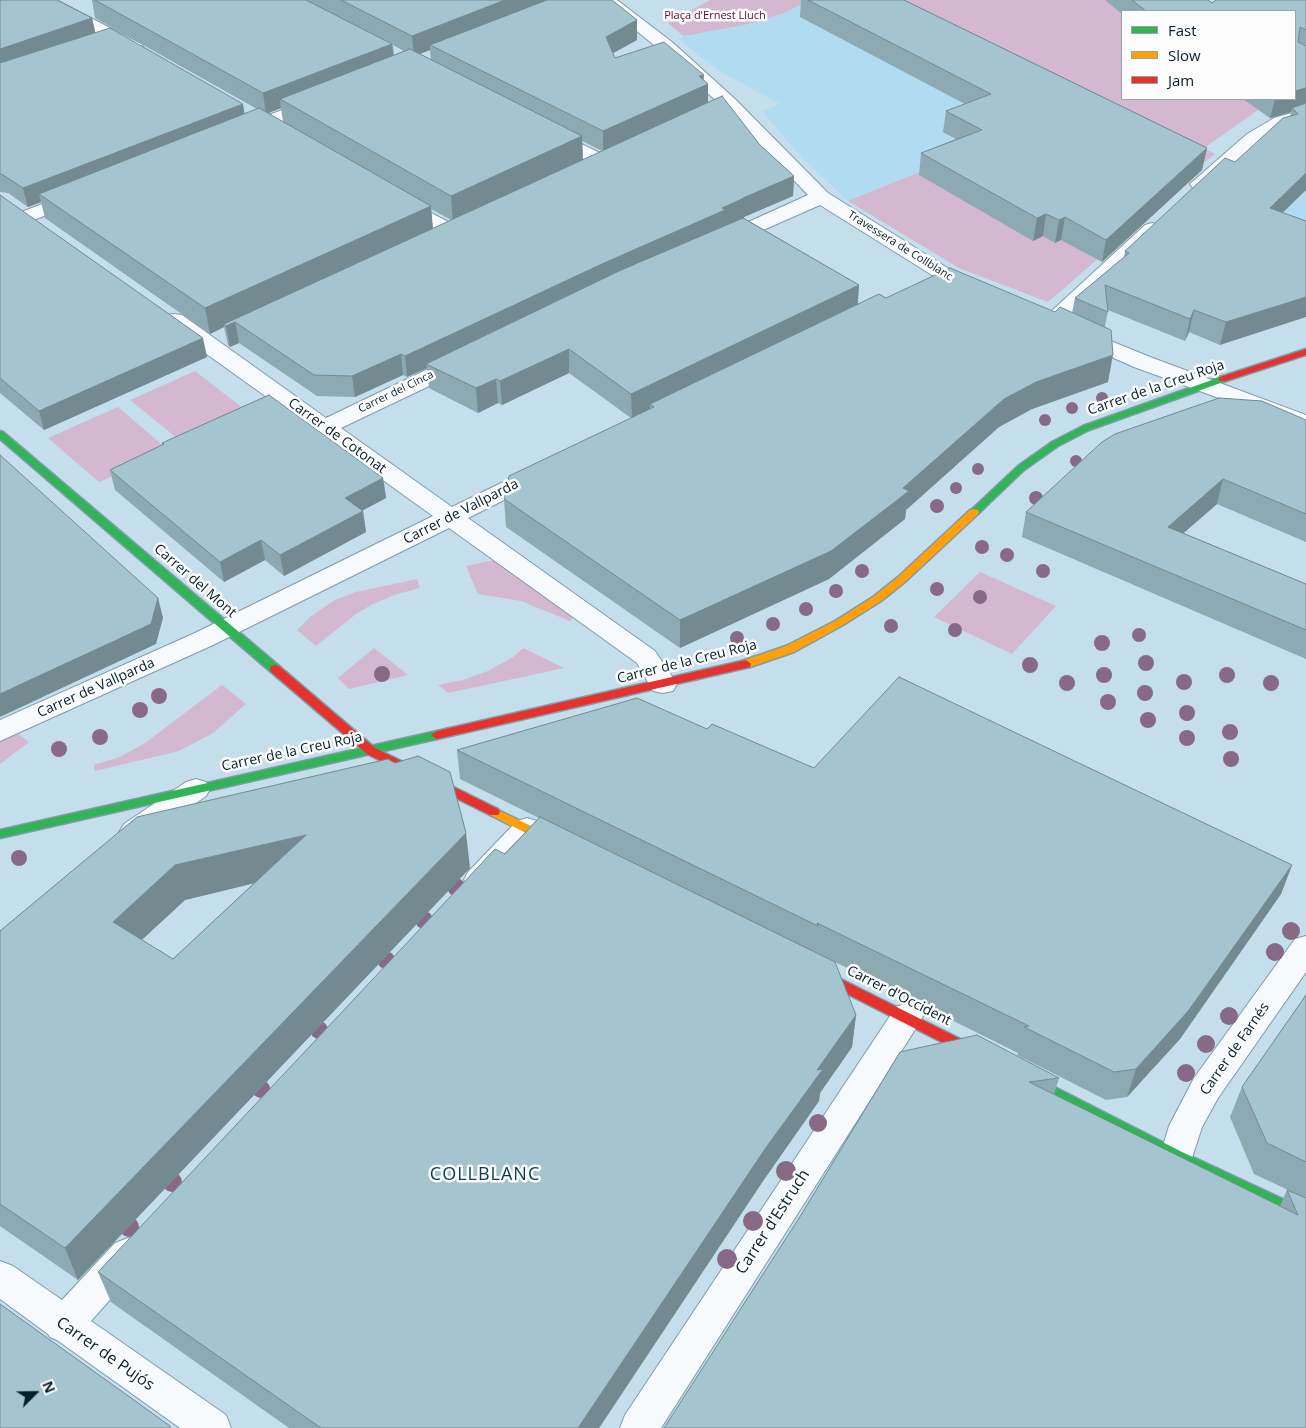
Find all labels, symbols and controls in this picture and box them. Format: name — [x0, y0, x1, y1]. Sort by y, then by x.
park label: Plaça d'Ernest Lluch — [664, 9, 766, 23]
legend — [1121, 10, 1296, 100]
text: Fast — [1168, 20, 1197, 40]
text: Slow — [1168, 45, 1201, 65]
text: Jam — [1168, 70, 1194, 90]
street label: Travessera de Collblanc — [845, 208, 955, 284]
street label: Carrer de la Creu Roja — [1086, 357, 1226, 419]
street label: Carrer del Cinca — [356, 368, 436, 416]
street label: Carrer de Cotonat — [285, 395, 389, 477]
street label: Carrer de Vallparda — [401, 476, 521, 548]
street label: Carrer del Mont — [150, 541, 240, 621]
street label: Carrer de la Creu Roja — [615, 637, 759, 687]
street label: Carrer de Vallparda — [35, 655, 157, 721]
street label: Carrer de la Creu Roja — [220, 729, 364, 775]
street label: Carrer d'Occident — [844, 962, 954, 1030]
street label: Carrer de Farnés — [1197, 999, 1273, 1099]
district label: COLLBLANC — [429, 1164, 541, 1186]
street label: Carrer d'Estruch — [732, 1166, 814, 1278]
street label: Carrer de Pujós — [52, 1313, 158, 1395]
north arrow — [10, 1368, 60, 1418]
text: N — [38, 1378, 60, 1396]

